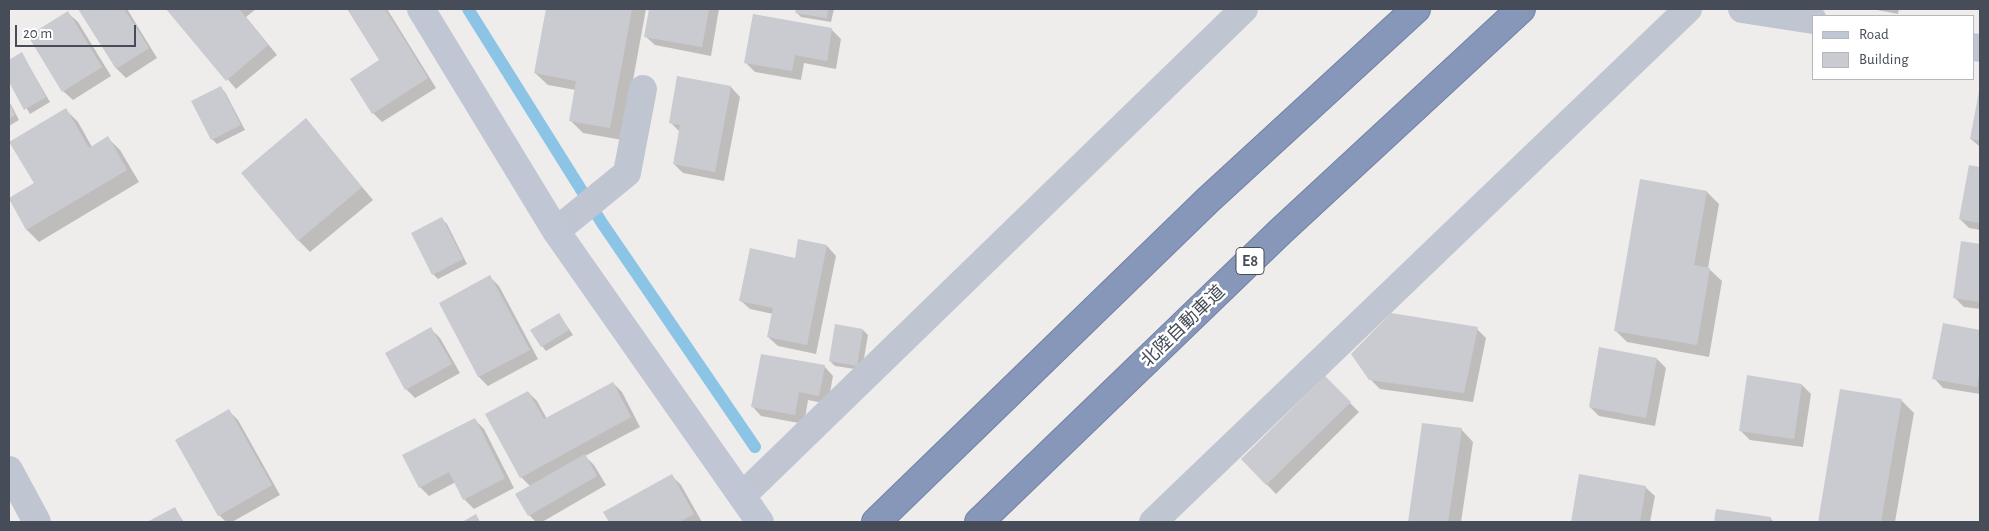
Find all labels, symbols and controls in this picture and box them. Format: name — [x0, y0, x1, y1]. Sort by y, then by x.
scale bar — [18, 15, 139, 47]
legend — [1812, 15, 1974, 80]
text: 20 m — [23, 26, 52, 41]
text: Road — [1859, 27, 1889, 42]
text: Building — [1859, 52, 1909, 67]
road number: E8 — [1236, 248, 1264, 274]
street label: 北陸自動車道 — [1137, 281, 1229, 371]

